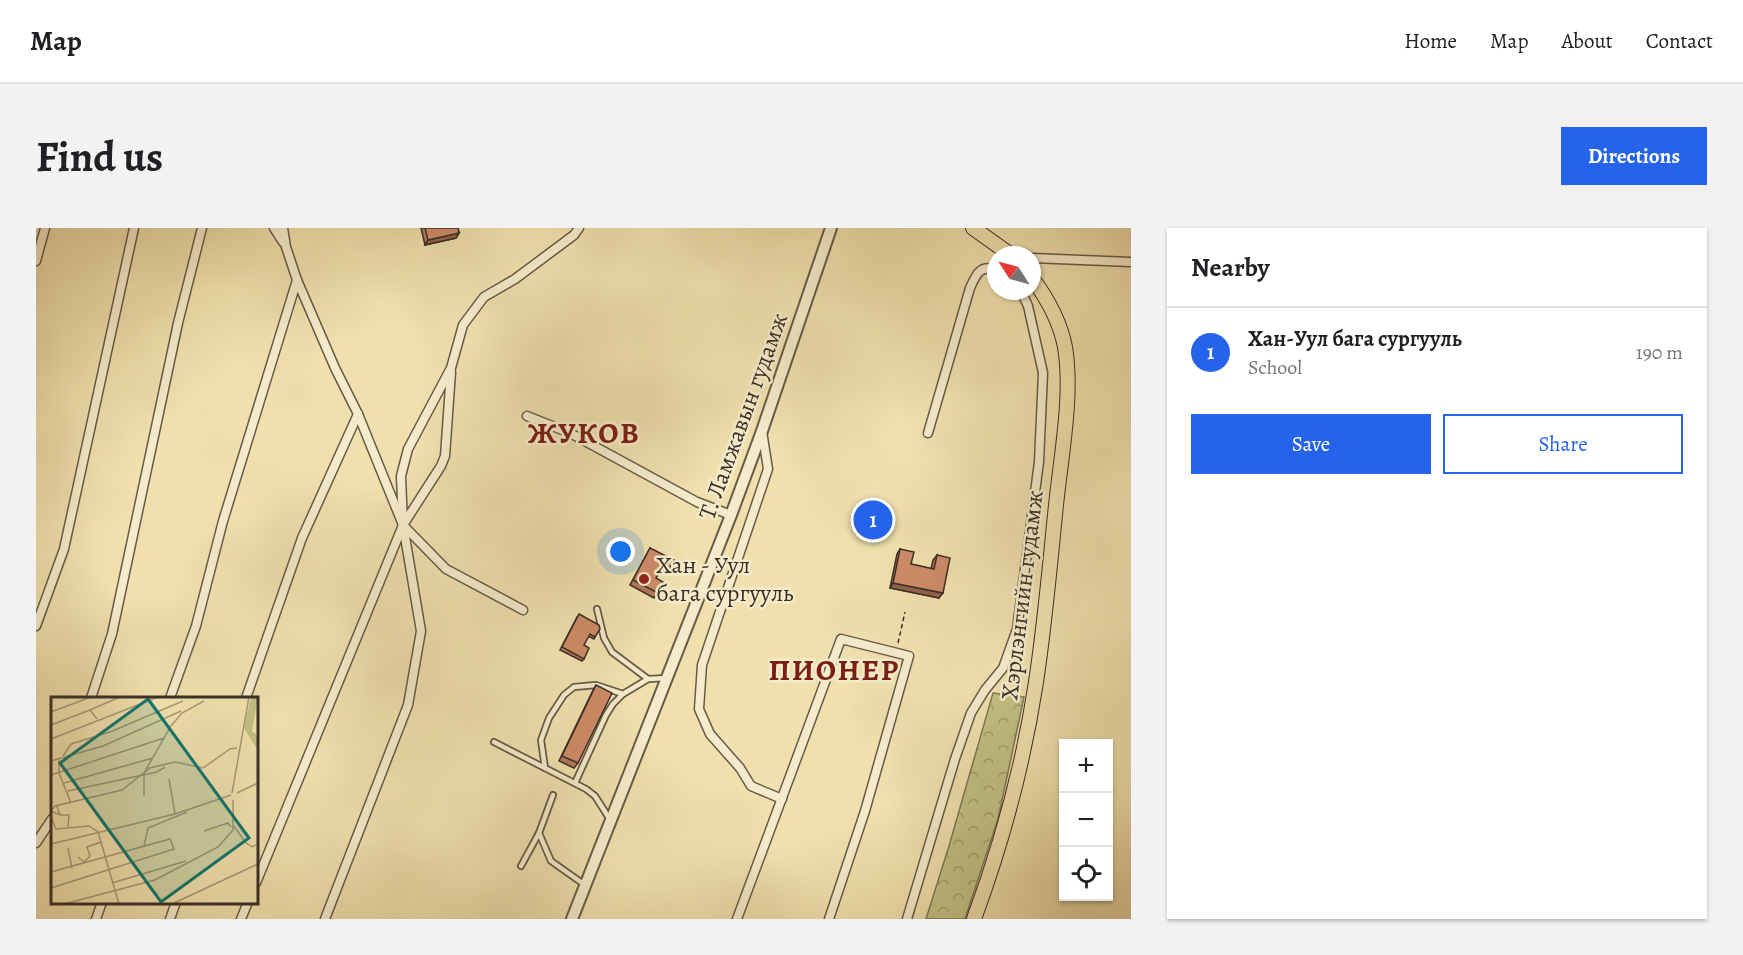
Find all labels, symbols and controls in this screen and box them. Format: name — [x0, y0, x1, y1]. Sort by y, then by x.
text: Map — [30, 22, 82, 60]
text: Home — [1404, 27, 1457, 55]
text: Map — [1490, 27, 1528, 55]
text: About — [1561, 27, 1613, 55]
text: Contact — [1646, 27, 1713, 55]
button: Directions — [1561, 127, 1707, 185]
text: Find us — [36, 128, 163, 185]
north arrow — [987, 246, 1041, 300]
text: Nearby — [1191, 250, 1270, 285]
street label: Т. Ламжавын гудамж — [691, 308, 795, 524]
text: Хан-Уул бага сургууль — [1248, 324, 1462, 354]
text: 1 — [1207, 339, 1214, 366]
text: 190 m — [1636, 339, 1683, 366]
text: School — [1248, 354, 1302, 381]
district label: ЖУКОВ — [528, 413, 640, 453]
button: Save — [1191, 414, 1431, 474]
button: Share — [1443, 414, 1683, 474]
street label: Хэрлэнгийн гудамж — [993, 488, 1051, 702]
pin: 1 — [854, 498, 892, 542]
your location — [606, 537, 635, 566]
place label: Хан - Уул бага сургууль — [656, 549, 794, 609]
marker: Хан - Уул бага сургууль — [637, 572, 651, 586]
district label: ПИОНЕР — [768, 650, 900, 690]
inset map — [51, 697, 258, 904]
map controls — [1059, 739, 1113, 901]
button: + — [1059, 739, 1113, 793]
button: − — [1059, 793, 1113, 847]
button: locate — [1059, 847, 1113, 901]

